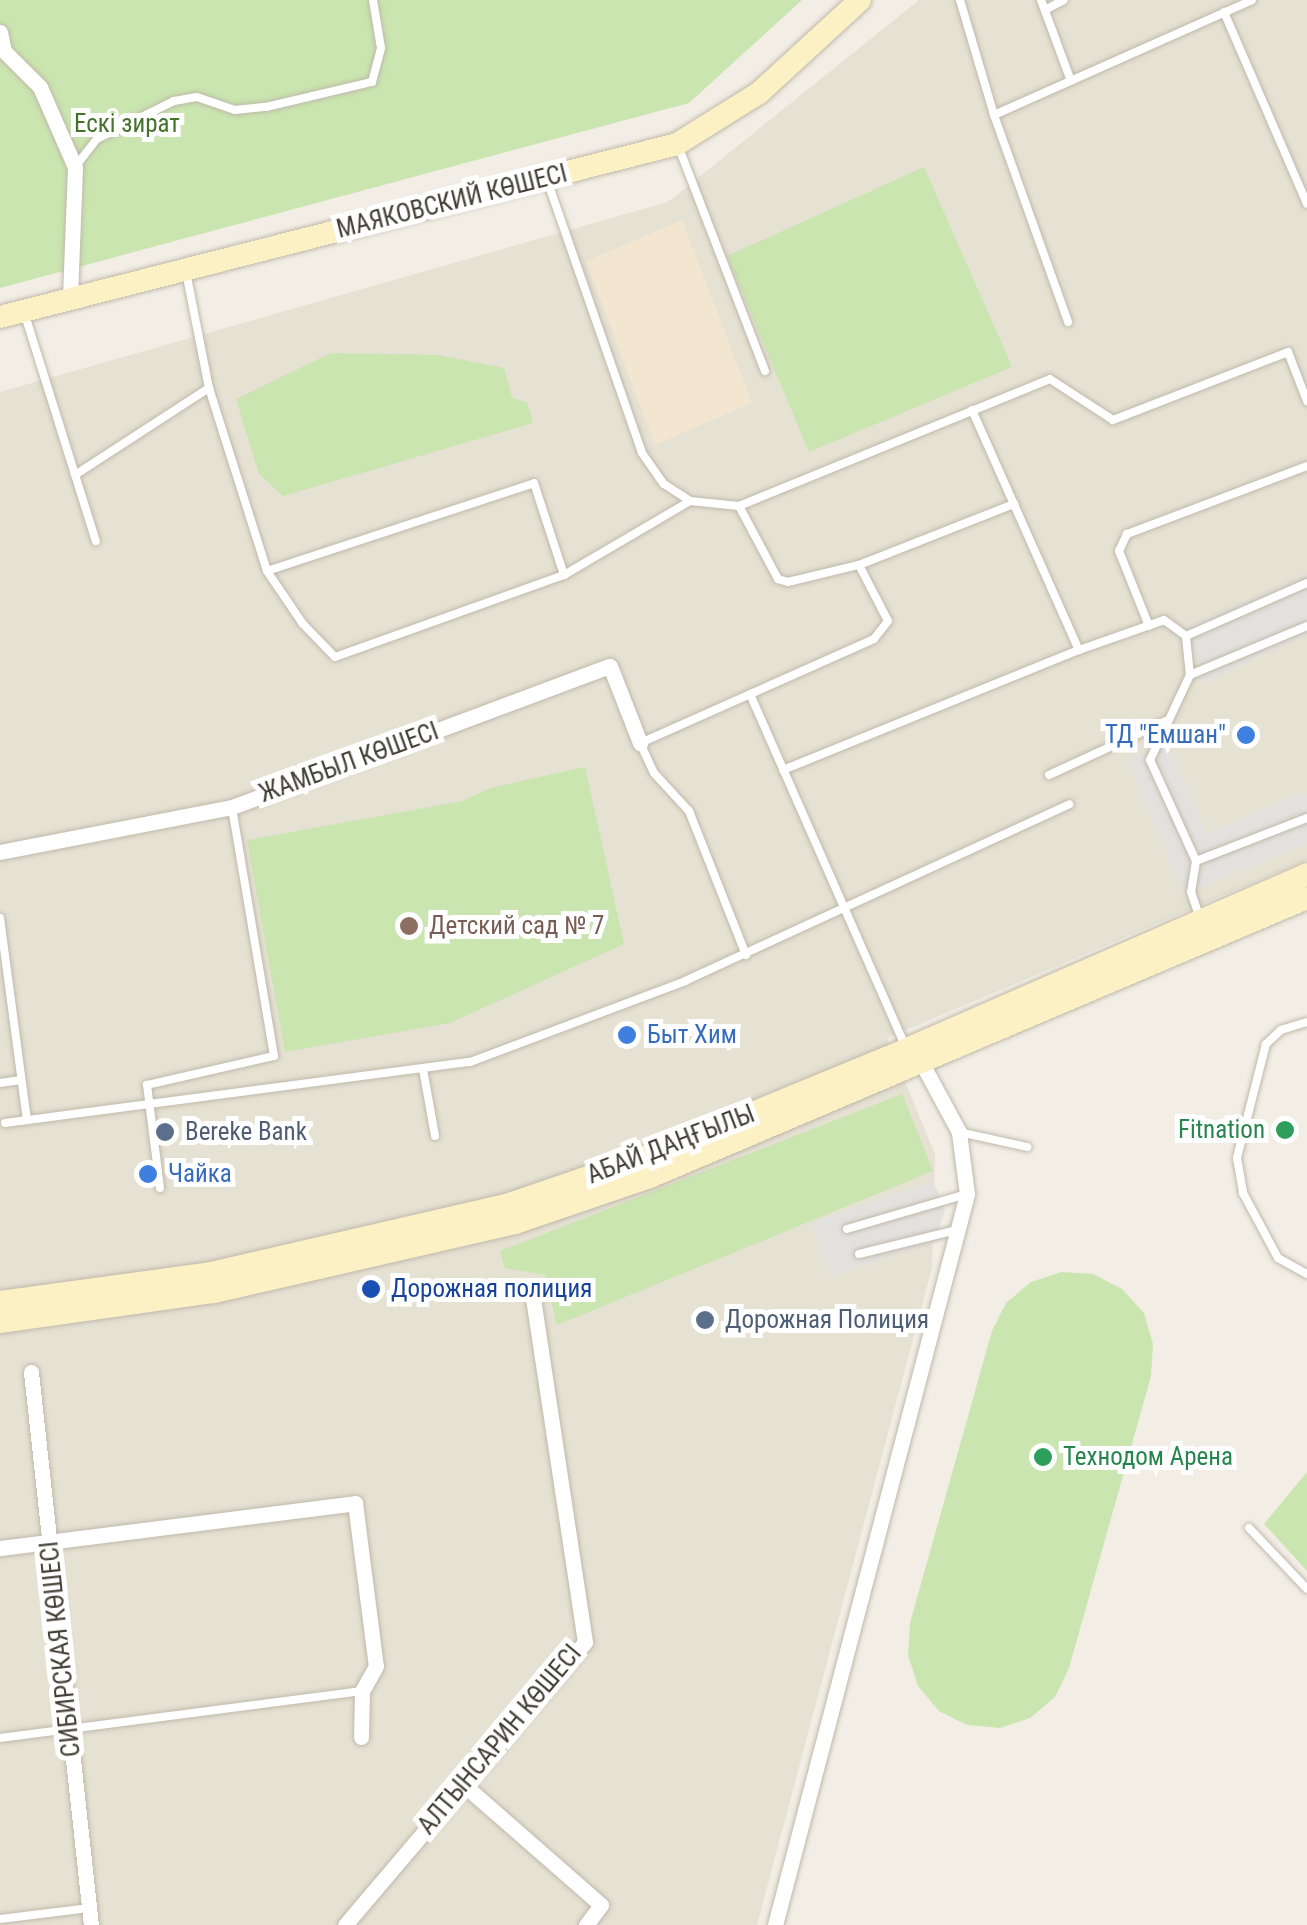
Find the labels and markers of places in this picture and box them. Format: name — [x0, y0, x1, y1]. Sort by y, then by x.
place label: ТД "Емшан" — [1105, 720, 1226, 750]
marker: ТД "Емшан" — [1235, 724, 1257, 746]
place label: Детский сад № 7 — [429, 911, 604, 941]
marker: Детский сад № 7 — [398, 915, 420, 937]
place label: Быт Хим — [647, 1020, 737, 1050]
marker: Быт Хим — [616, 1024, 638, 1046]
place label: Fitnation — [1178, 1115, 1265, 1145]
place label: Bereke Bank — [185, 1117, 307, 1147]
marker: Fitnation — [1274, 1119, 1296, 1141]
marker: Bereke Bank — [154, 1121, 176, 1143]
place label: Чайка — [168, 1159, 232, 1189]
marker: Чайка — [137, 1163, 159, 1185]
place label: Дорожная полиция — [391, 1274, 592, 1304]
marker: Дорожная полиция — [360, 1278, 382, 1300]
place label: Дорожная Полиция — [725, 1305, 929, 1335]
marker: Дорожная Полиция — [694, 1309, 716, 1331]
place label: Технодом Арена — [1063, 1442, 1233, 1472]
marker: Технодом Арена — [1032, 1446, 1054, 1468]

